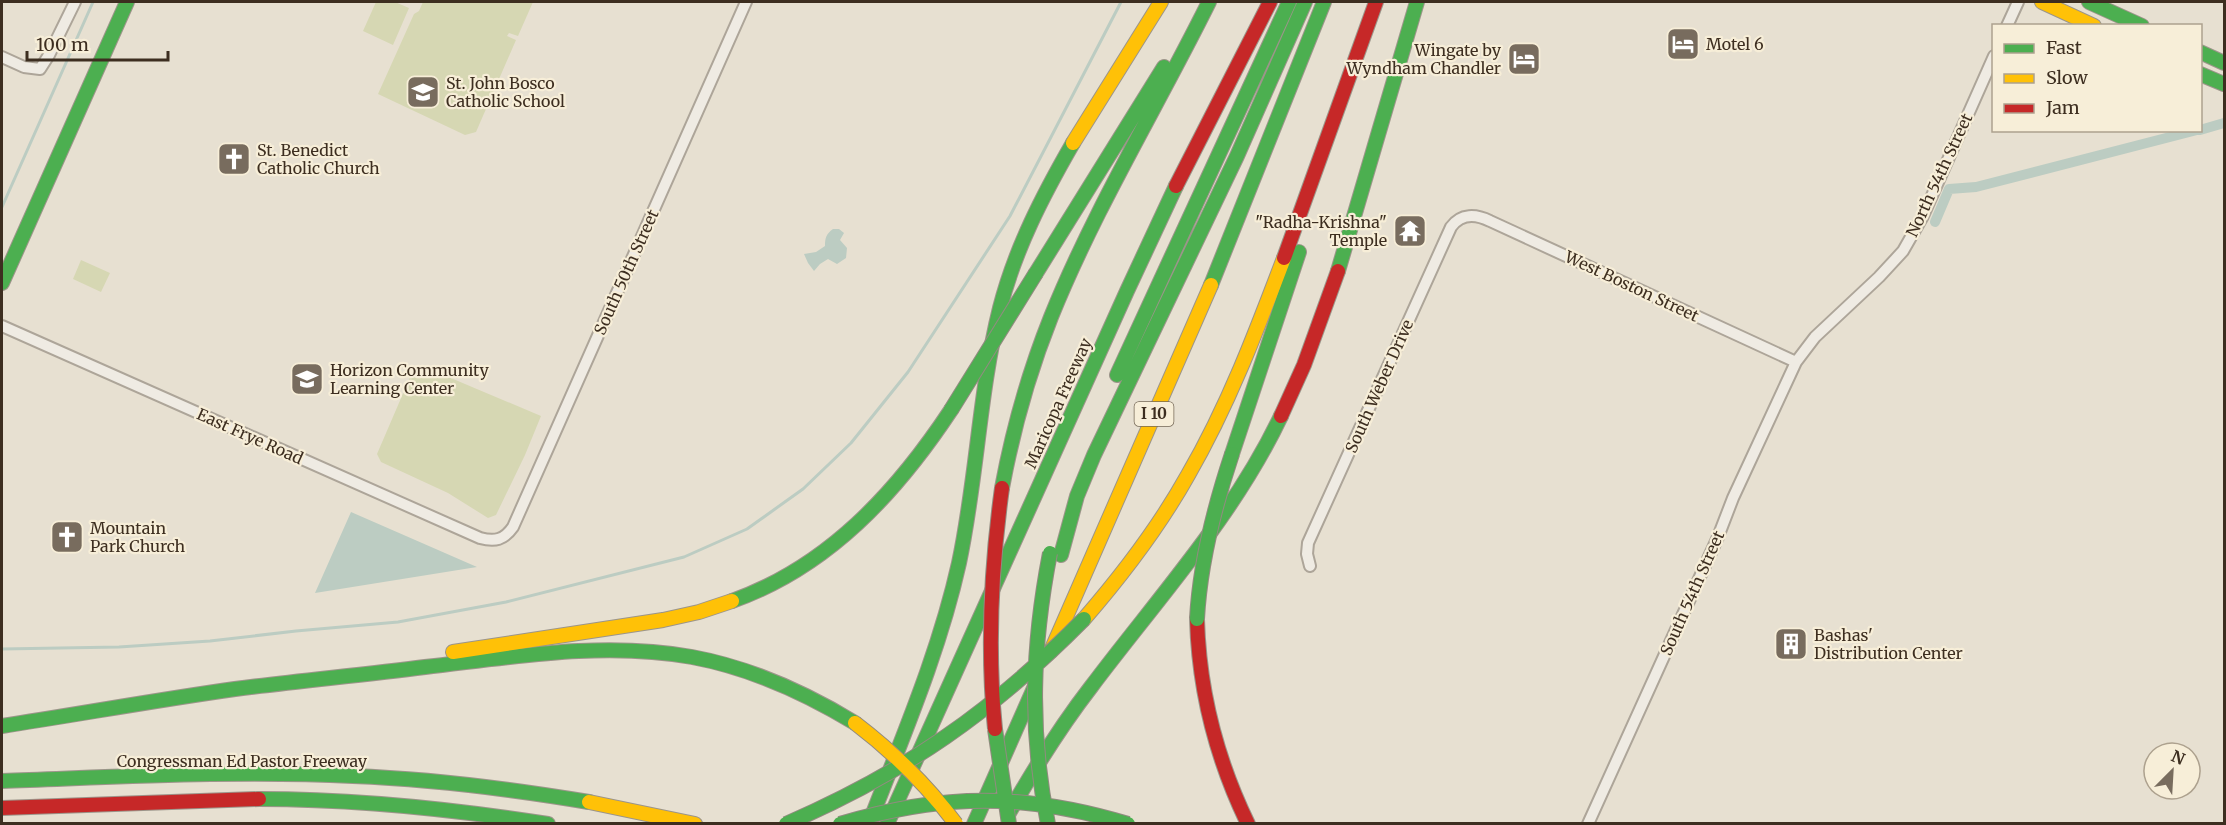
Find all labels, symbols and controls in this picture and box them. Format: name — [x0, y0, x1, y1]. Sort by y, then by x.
scale bar — [27, 24, 168, 62]
legend — [1992, 24, 2202, 132]
hotel icon: Motel 6 — [1665, 26, 1701, 62]
text: 100 m — [36, 33, 89, 56]
place label: Motel 6 — [1706, 34, 1764, 54]
text: Fast — [2046, 36, 2082, 59]
place label: Wingate by Wyndham Chandler — [1345, 40, 1502, 78]
hotel icon: Wingate by Wyndham Chandler — [1506, 41, 1542, 77]
text: Slow — [2046, 66, 2089, 89]
place label: St. John Bosco Catholic School — [446, 73, 565, 111]
school or university icon: St. John Bosco Catholic School — [405, 74, 441, 110]
text: Jam — [2045, 96, 2080, 119]
street label: North 54th Street — [1902, 109, 1977, 240]
place label: St. Benedict Catholic Church — [257, 140, 380, 178]
church icon: St. Benedict Catholic Church — [216, 141, 252, 177]
street label: South 50th Street — [589, 206, 663, 338]
place label: "Radha-Krishna" Temple — [1255, 212, 1387, 250]
temple icon: "Radha-Krishna" Temple — [1392, 213, 1428, 249]
street label: West Boston Street — [1561, 246, 1703, 326]
street label: South Weber Drive — [1341, 316, 1417, 456]
street label: Maricopa Freeway — [1020, 334, 1096, 471]
place label: Horizon Community Learning Center — [330, 360, 489, 398]
school or university icon: Horizon Community Learning Center — [289, 361, 325, 397]
road number: I 10 — [1134, 402, 1174, 426]
street label: East Frye Road — [194, 404, 307, 469]
place label: Mountain Park Church — [90, 518, 186, 556]
church icon: Mountain Park Church — [49, 519, 85, 555]
street label: South 54th Street — [1656, 527, 1729, 658]
place label: Bashas' Distribution Center — [1814, 625, 1963, 663]
building icon: Bashas' Distribution Center — [1773, 626, 1809, 662]
north arrow — [2142, 741, 2202, 801]
text: N — [2168, 746, 2188, 769]
street label: Congressman Ed Pastor Freeway — [117, 751, 368, 771]

